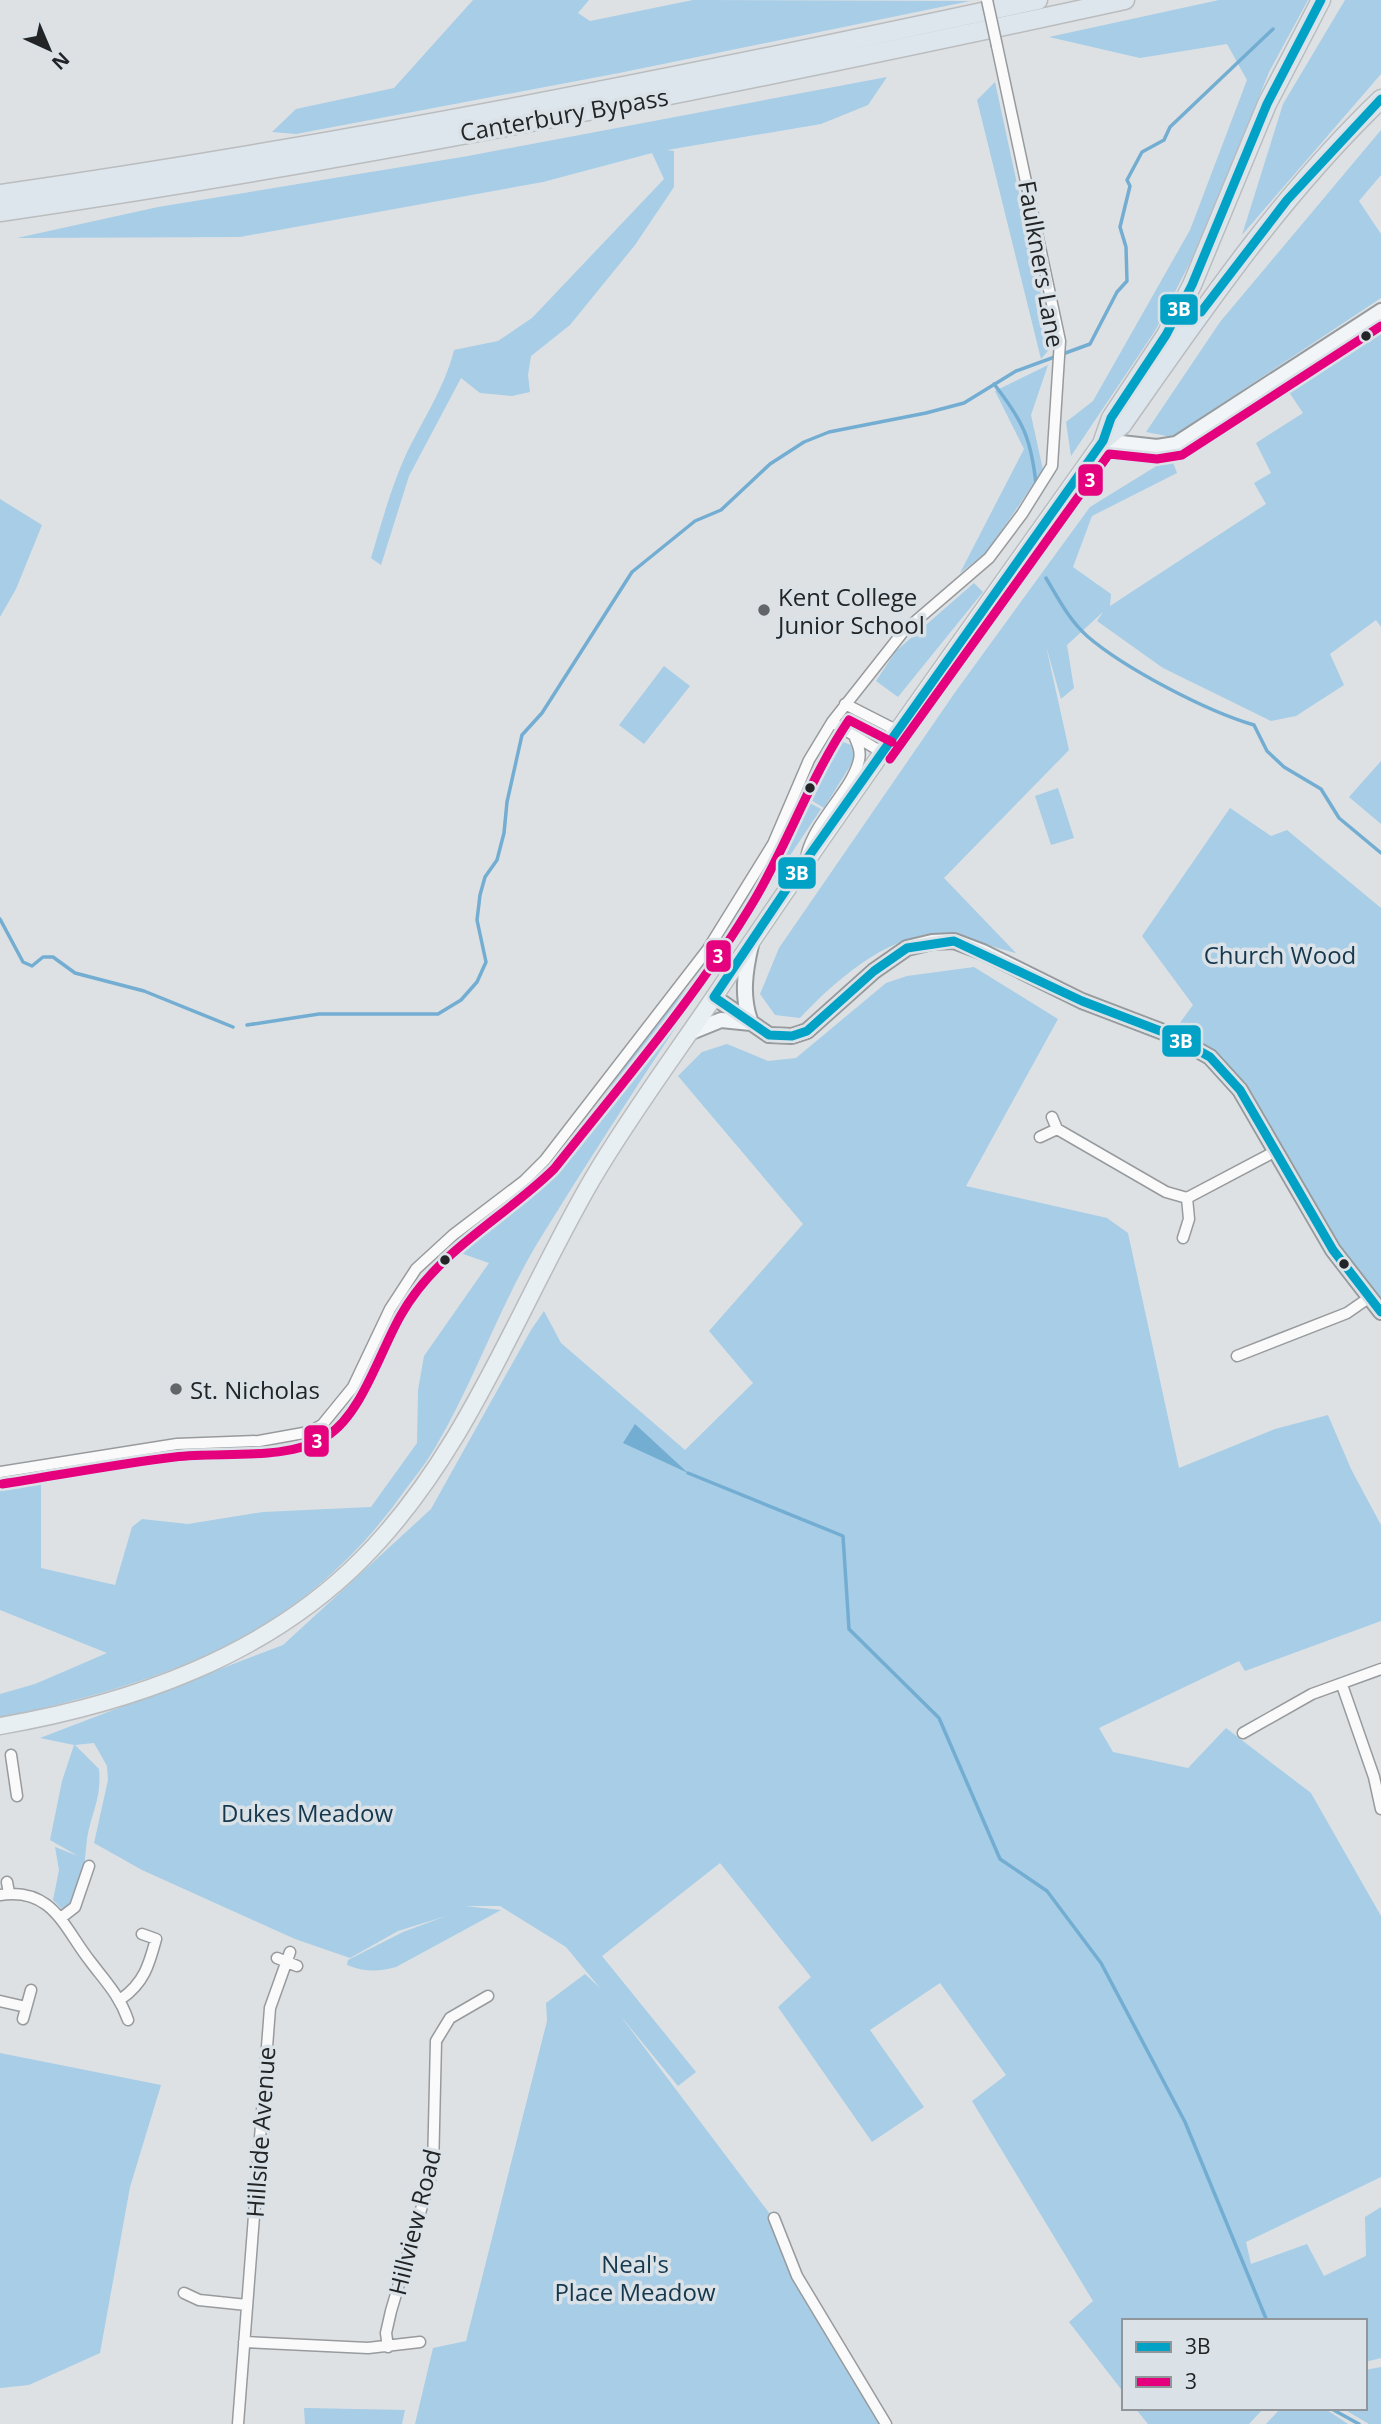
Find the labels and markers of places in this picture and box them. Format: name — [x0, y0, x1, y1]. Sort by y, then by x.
unlabelled marker — [1359, 329, 1373, 343]
place label: Kent College Junior School — [776, 580, 925, 641]
marker: Kent College Junior School — [756, 602, 772, 618]
unlabelled marker — [803, 781, 817, 795]
unlabelled marker — [438, 1253, 452, 1267]
unlabelled marker — [1337, 1257, 1351, 1271]
place label: St. Nicholas — [190, 1373, 320, 1406]
marker: St. Nicholas — [168, 1381, 184, 1397]

